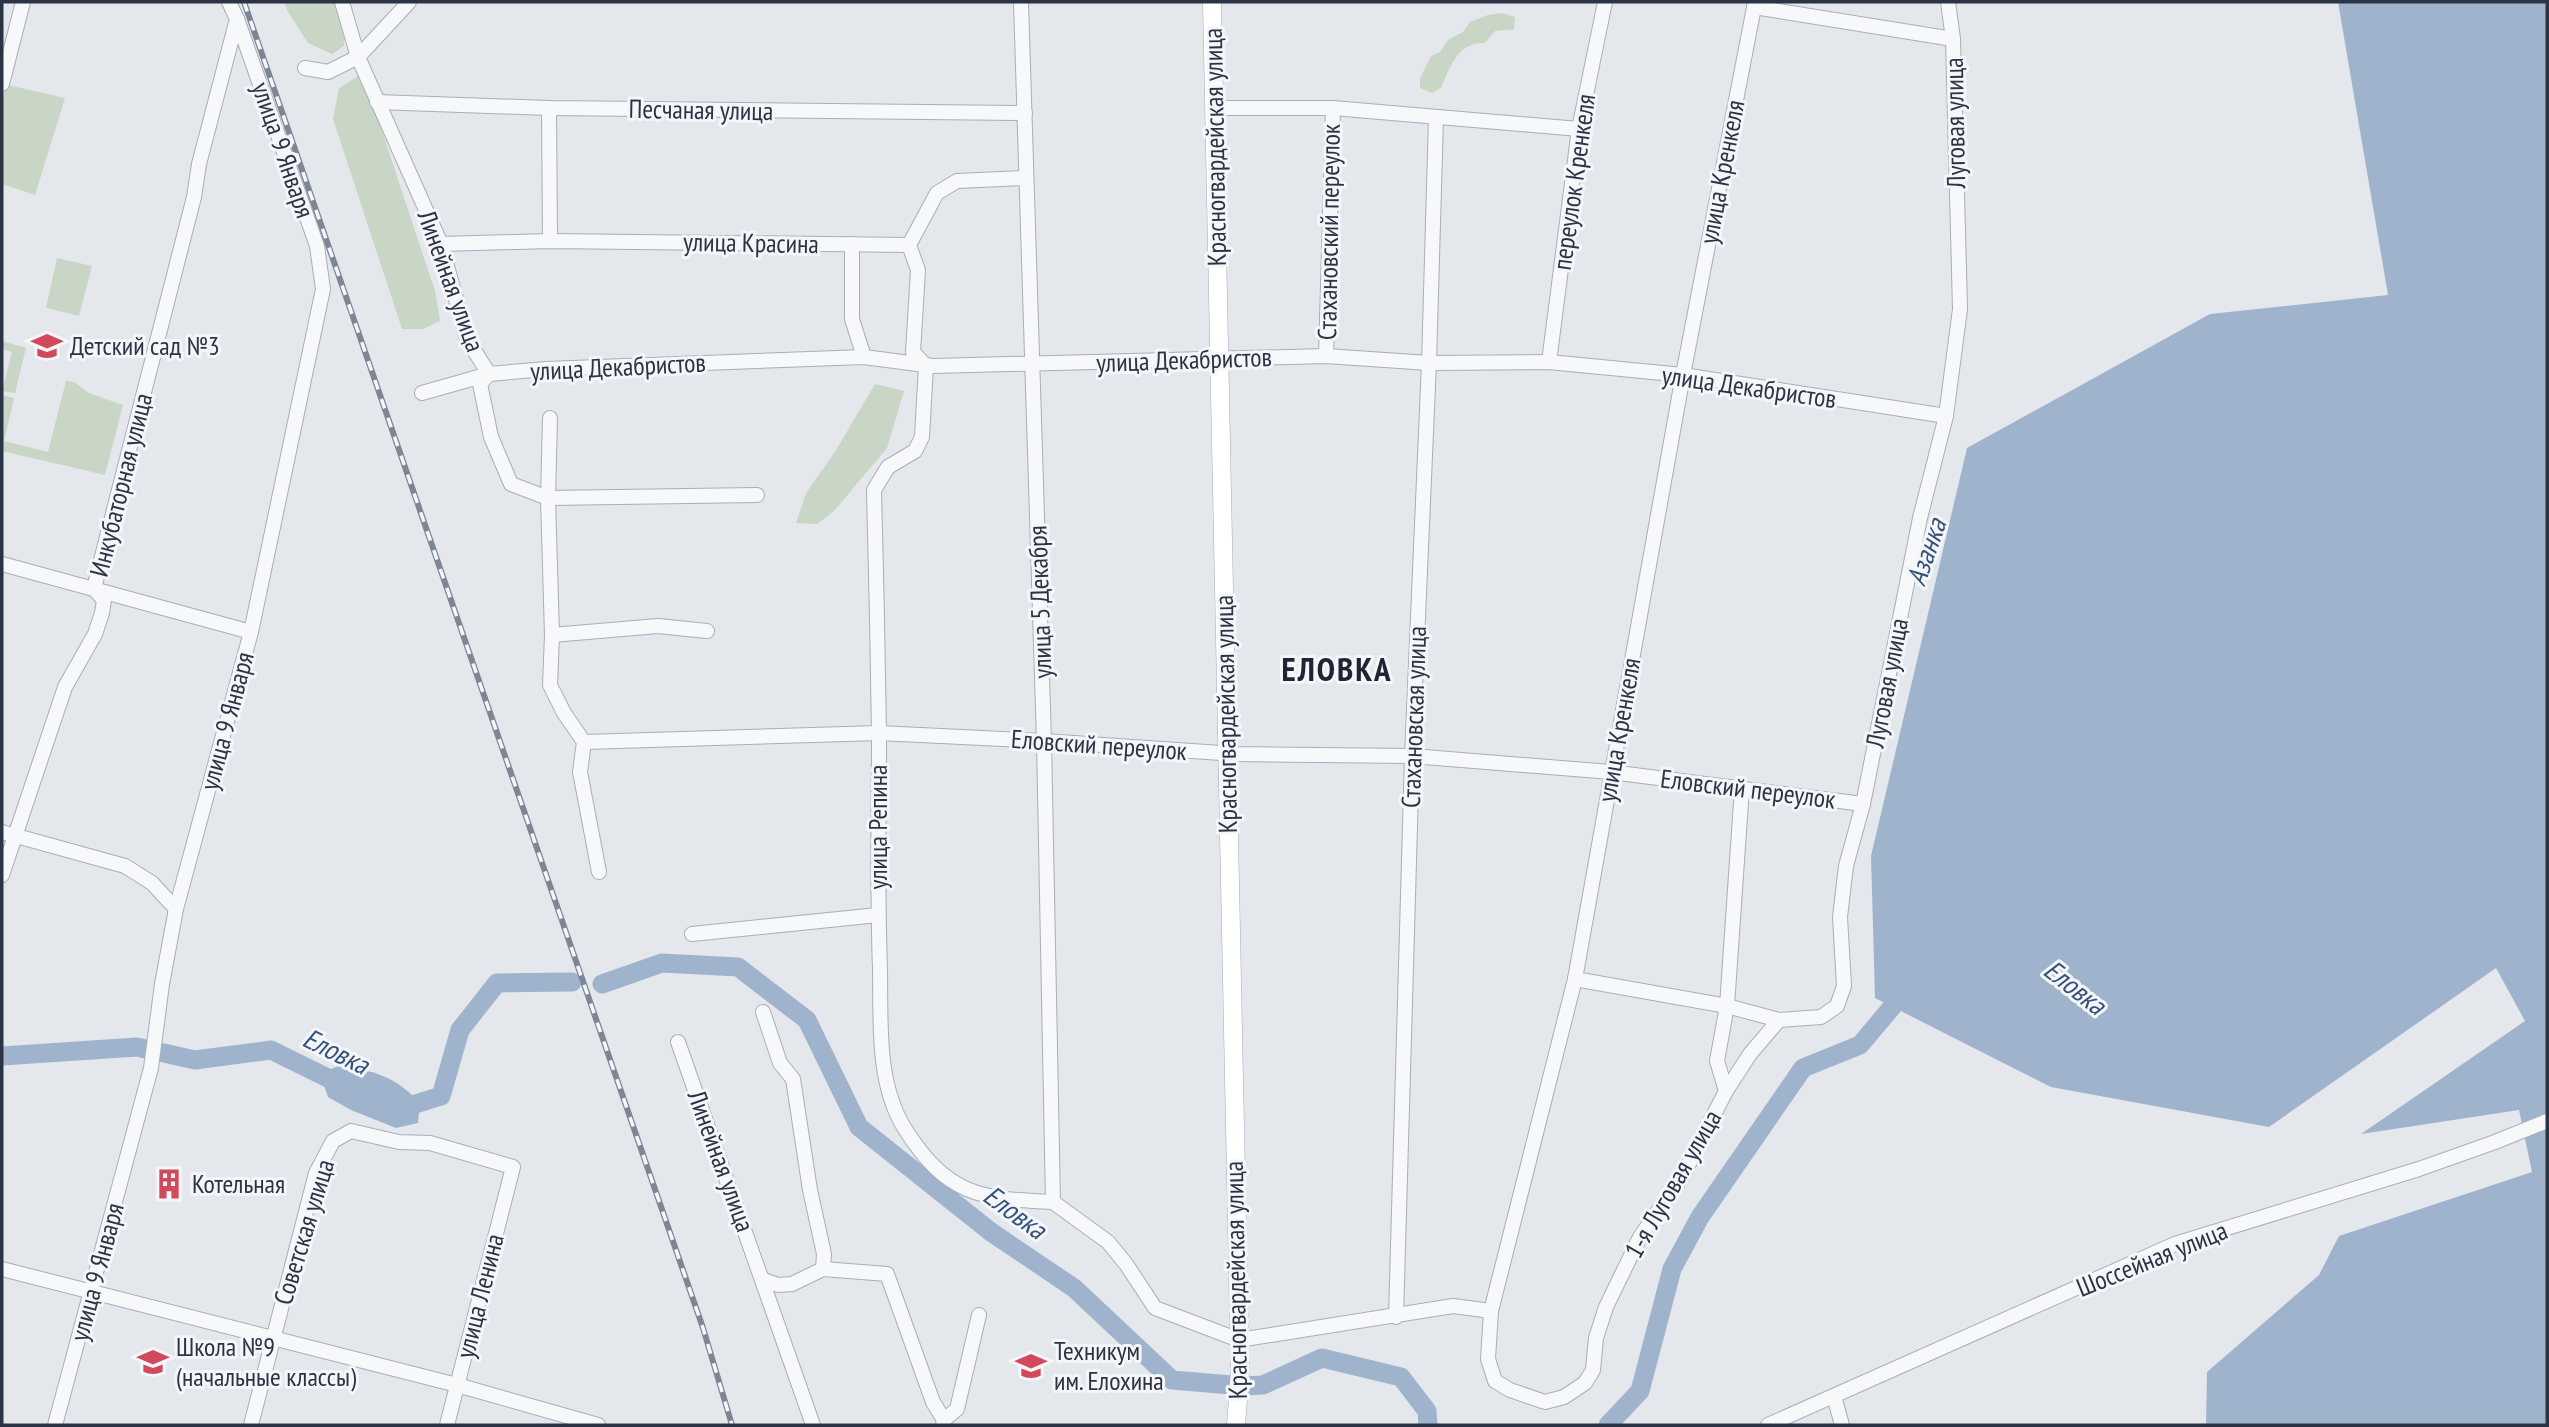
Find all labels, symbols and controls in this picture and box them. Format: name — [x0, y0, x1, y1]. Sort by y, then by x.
street label: Красногвардейская улица — [1196, 28, 1233, 266]
street label: Луговая улица — [1937, 57, 1972, 190]
street label: улица 9 Января — [245, 78, 322, 222]
street label: Песчаная улица — [628, 92, 774, 127]
street label: переулок Кренкеля — [1545, 92, 1602, 272]
street label: улица Кренкеля — [1691, 97, 1752, 247]
street label: Стахановский переулок — [1310, 124, 1347, 340]
street label: Линейная улица — [410, 205, 492, 356]
street label: улица Красина — [683, 225, 819, 260]
school or university icon: Детский сад №3 — [30, 329, 64, 363]
place label: Детский сад №3 — [70, 329, 220, 362]
street label: улица Декабристов — [1096, 340, 1272, 379]
street label: улица Декабристов — [529, 345, 707, 388]
street label: улица Декабристов — [1660, 358, 1838, 415]
street label: Инкубаторная улица — [82, 390, 159, 580]
water label: Азанка — [1897, 512, 1955, 590]
street label: улица 5 Декабря — [1020, 525, 1059, 679]
street label: Красногвардейская улица — [1207, 595, 1244, 833]
street label: Луговая улица — [1858, 615, 1915, 751]
street label: Стахановская улица — [1394, 626, 1433, 808]
district label: ЕЛОВКА — [1282, 647, 1392, 690]
street label: улица 9 Января — [192, 648, 261, 794]
street label: улица Кренкеля — [1590, 655, 1647, 805]
street label: Еловский переулок — [1010, 722, 1188, 767]
street label: Еловский переулок — [1659, 761, 1837, 816]
street label: улица Репина — [861, 765, 894, 889]
water label: Еловка — [2037, 951, 2115, 1023]
water label: Еловка — [297, 1019, 377, 1083]
street label: Линейная улица — [680, 1085, 762, 1236]
street label: 1-я Луговая улица — [1617, 1104, 1728, 1264]
street label: Советская улица — [266, 1155, 341, 1308]
street label: Красногвардейская улица — [1217, 1161, 1254, 1399]
building icon: Котельная — [152, 1167, 186, 1201]
place label: Котельная — [192, 1167, 285, 1200]
water label: Еловка — [977, 1176, 1055, 1248]
street label: улица 9 Января — [62, 1199, 131, 1345]
street label: Шоссейная улица — [2072, 1213, 2232, 1304]
street label: улица Ленина — [448, 1230, 511, 1361]
place label: Школа №9 (начальные классы) — [176, 1330, 356, 1393]
place label: Техникум им. Елохина — [1054, 1334, 1164, 1397]
school or university icon: Школа №9 (начальные классы) — [136, 1345, 170, 1379]
school or university icon: Техникум им. Елохина — [1014, 1349, 1048, 1383]

